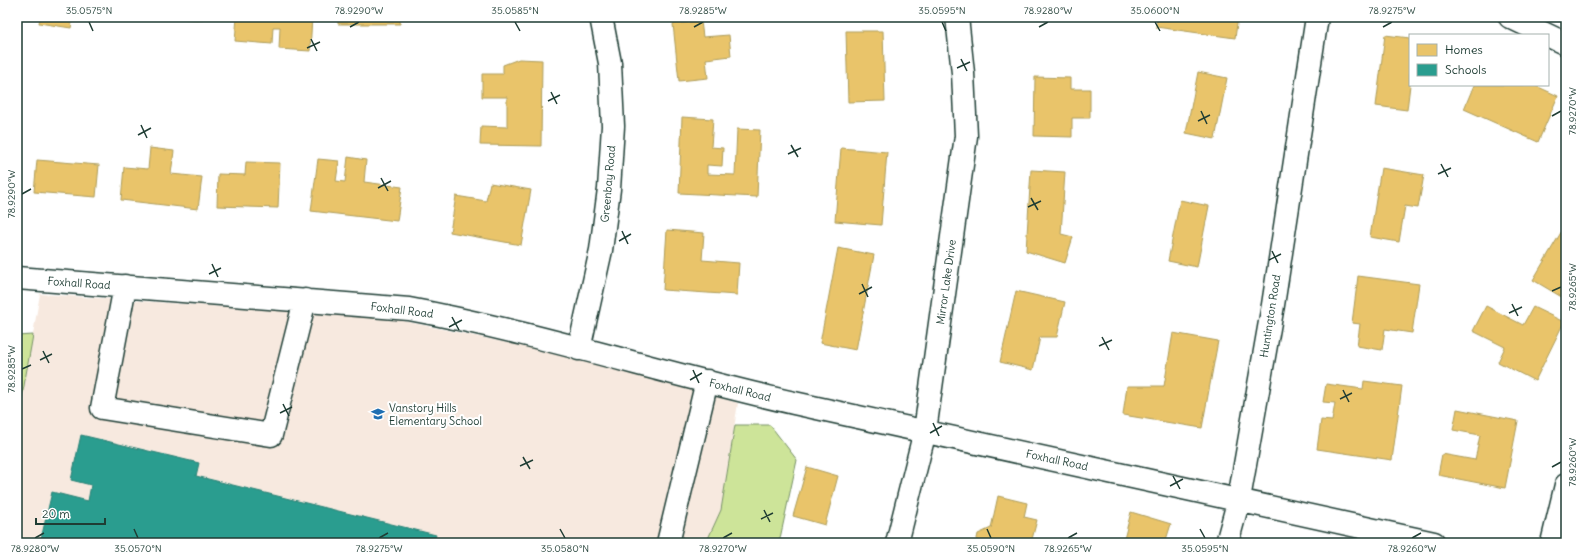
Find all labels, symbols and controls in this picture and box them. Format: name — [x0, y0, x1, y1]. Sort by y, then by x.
text: 35.0575°N — [66, 4, 112, 17]
text: 78.9290°W — [335, 4, 383, 17]
text: 35.0585°N — [491, 4, 539, 17]
text: 78.9285°W — [679, 4, 727, 17]
text: 35.0595°N — [918, 4, 966, 17]
text: 78.9280°W — [1024, 4, 1072, 17]
text: 35.0600°N — [1130, 4, 1180, 17]
text: 78.9275°W — [1368, 4, 1416, 17]
legend — [1409, 34, 1549, 86]
text: Homes — [1445, 42, 1483, 57]
text: Schools — [1445, 62, 1486, 77]
text: 78.9270°W — [1566, 87, 1579, 135]
street label: Greenbay Road — [598, 144, 618, 223]
text: 78.9290°W — [5, 170, 18, 218]
street label: Mirror Lake Drive — [933, 238, 959, 325]
text: 78.9265°W — [1566, 263, 1579, 311]
street label: Huntington Road — [1257, 273, 1284, 359]
street label: Foxhall Road — [47, 274, 112, 292]
street label: Foxhall Road — [370, 299, 435, 321]
text: 78.9285°W — [5, 345, 18, 393]
street label: Foxhall Road — [708, 376, 773, 405]
place label: Vanstory Hills Elementary School — [389, 401, 482, 428]
school or university icon: Vanstory Hills Elementary School — [370, 406, 386, 422]
text: 78.9260°W — [1566, 438, 1579, 486]
street label: Foxhall Road — [1025, 447, 1090, 474]
scale bar — [36, 500, 105, 526]
text: 20 m — [42, 506, 70, 521]
text: 78.9280°W — [11, 542, 59, 555]
text: 35.0570°N — [114, 542, 162, 555]
text: 78.9275°W — [355, 542, 403, 555]
text: 35.0580°N — [541, 542, 589, 555]
text: 78.9270°W — [699, 542, 747, 555]
text: 35.0590°N — [967, 542, 1015, 555]
text: 78.9265°W — [1044, 542, 1092, 555]
text: 35.0595°N — [1181, 542, 1229, 555]
text: 78.9260°W — [1388, 542, 1436, 555]

